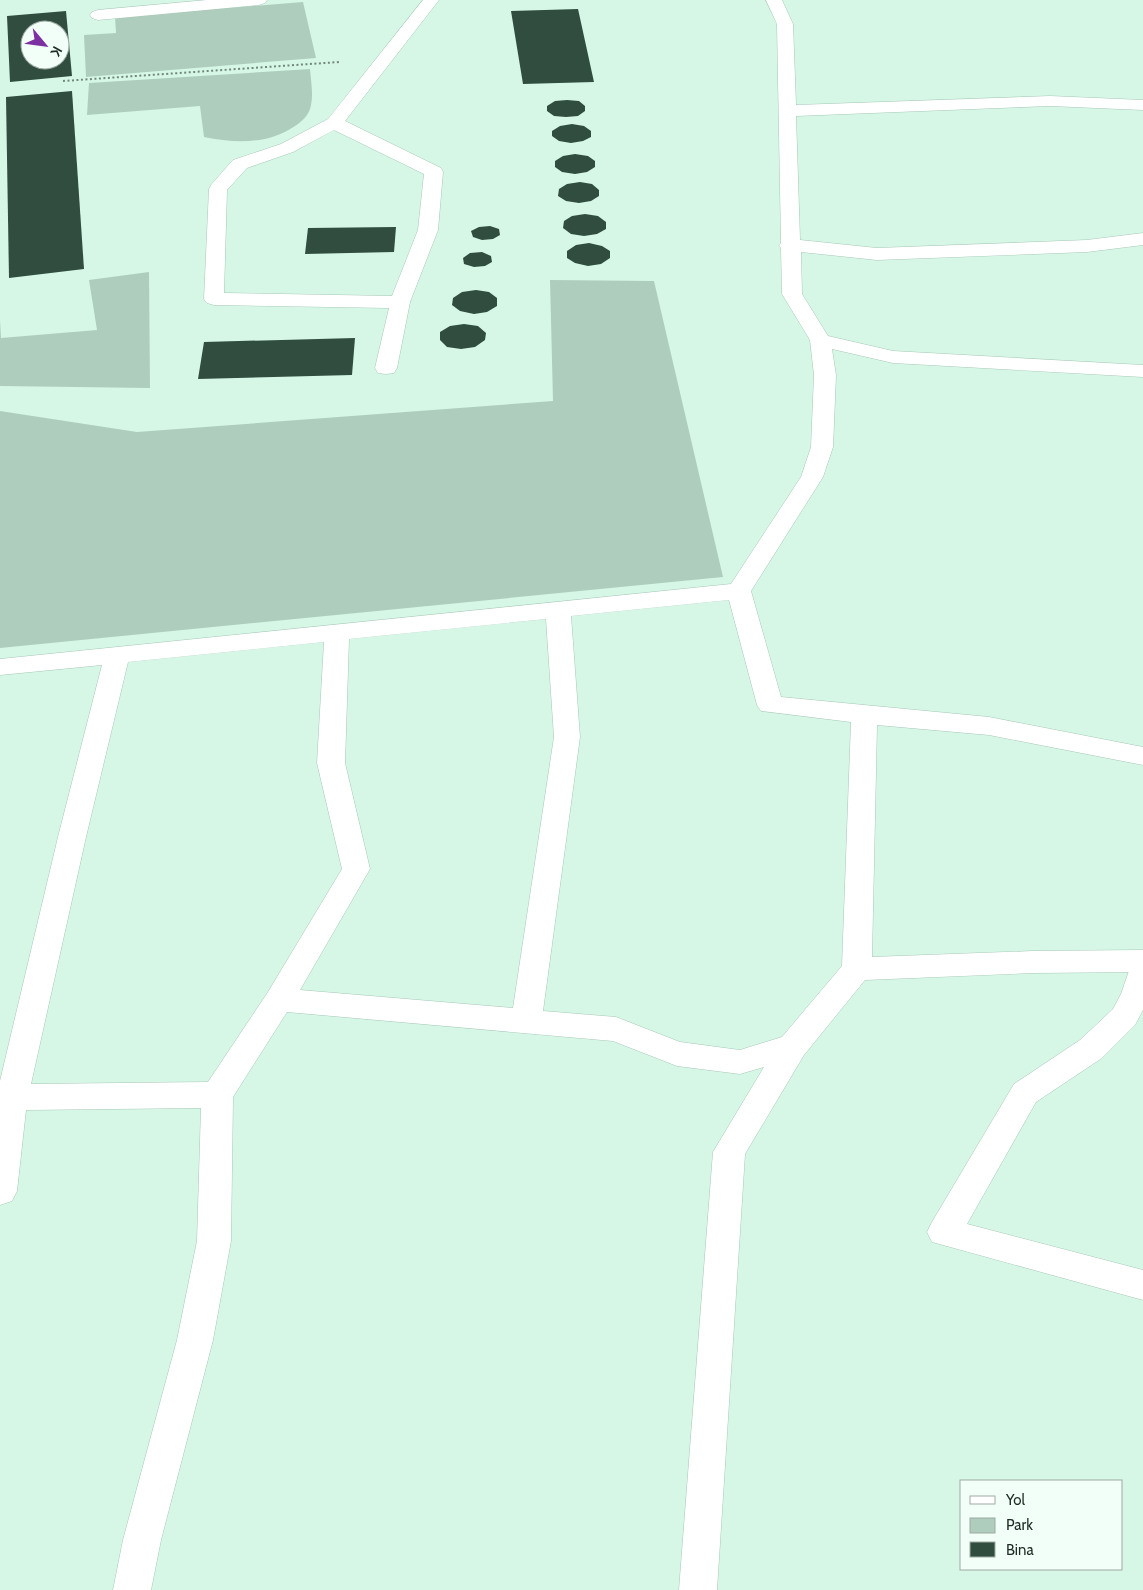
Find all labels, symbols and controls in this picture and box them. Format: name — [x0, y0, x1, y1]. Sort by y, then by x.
north arrow — [20, 20, 70, 70]
text: K — [46, 43, 66, 60]
legend — [960, 1480, 1123, 1570]
text: Yol — [1005, 1491, 1025, 1509]
text: Park — [1006, 1516, 1033, 1534]
text: Bina — [1006, 1541, 1034, 1559]

